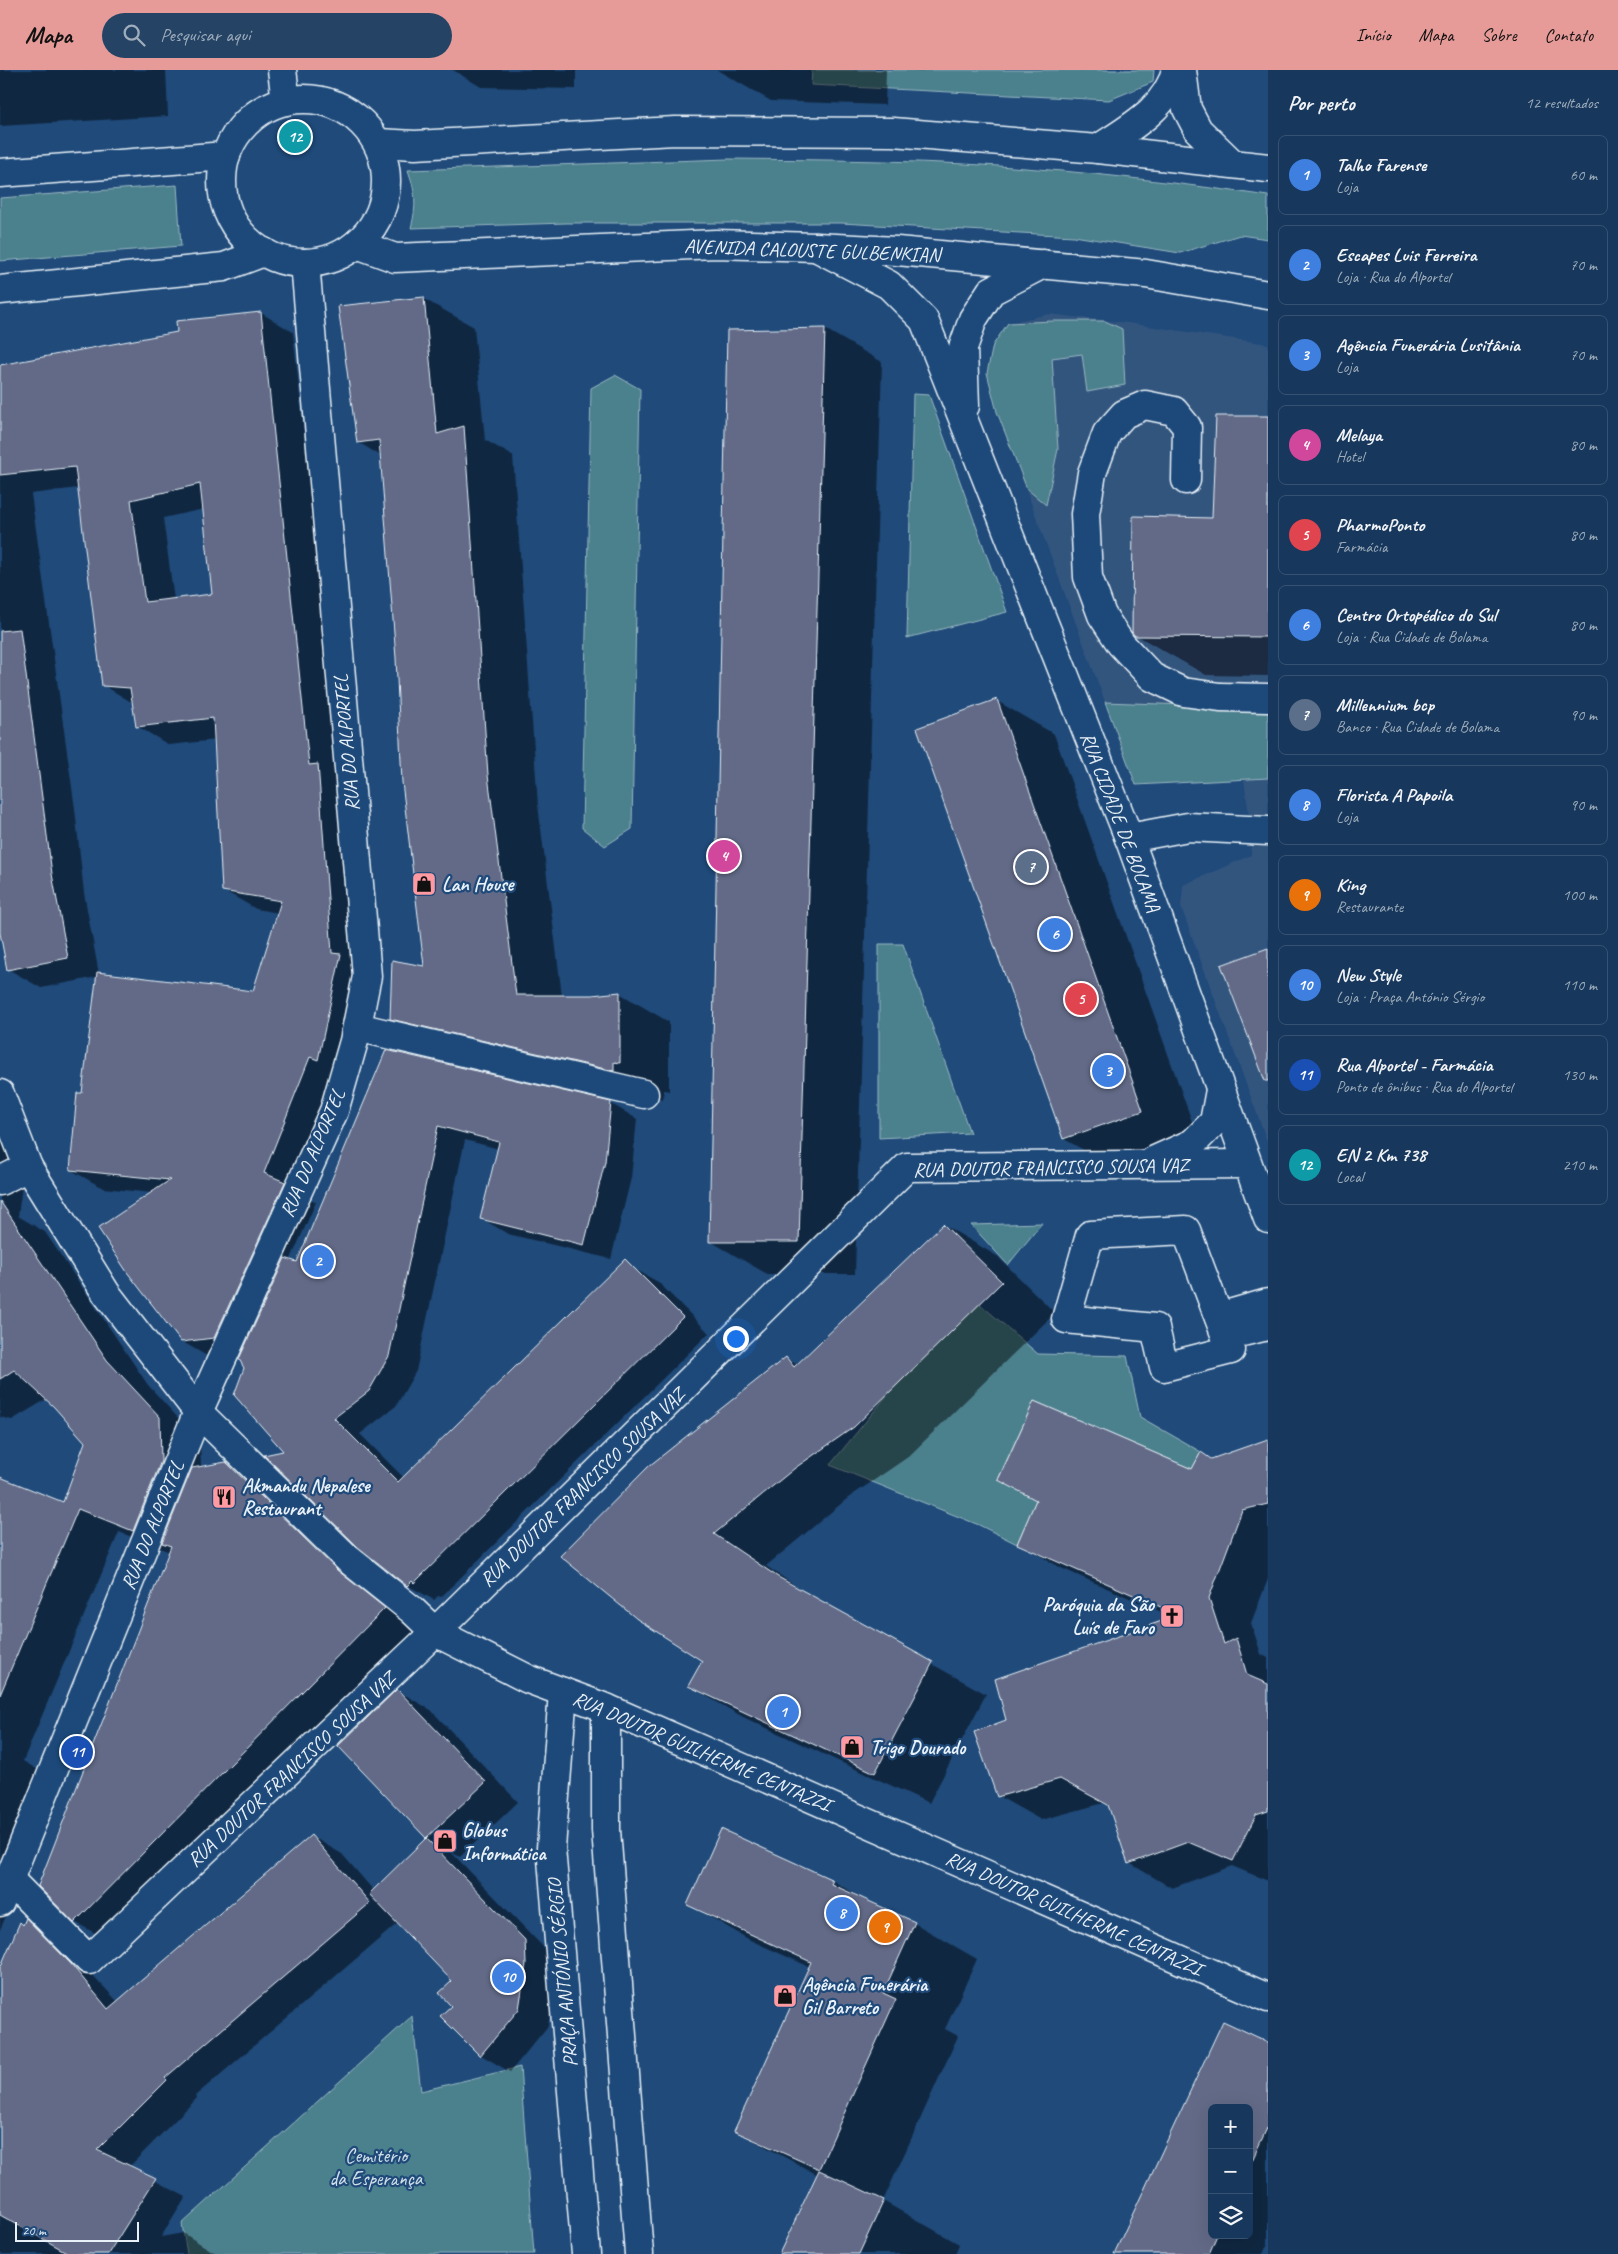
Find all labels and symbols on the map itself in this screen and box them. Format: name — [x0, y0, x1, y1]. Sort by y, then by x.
pin: 12 — [279, 118, 311, 156]
street label: AVENIDA CALOUSTE GULBENKIAN — [684, 234, 943, 268]
street label: RUA DO ALPORTEL — [328, 673, 365, 812]
street label: RUA CIDADE DE BOLAMA — [1075, 729, 1167, 917]
pin: 4 — [708, 837, 740, 875]
pin: 7 — [1015, 848, 1047, 886]
shop icon: Lan House — [411, 871, 437, 897]
place label: Lan House — [442, 872, 516, 897]
pin: 6 — [1039, 915, 1071, 953]
pin: 5 — [1065, 980, 1097, 1018]
pin: 3 — [1092, 1052, 1124, 1090]
street label: RUA DO ALPORTEL — [274, 1085, 351, 1221]
street label: RUA DOUTOR FRANCISCO SOUSA VAZ — [913, 1153, 1192, 1182]
pin: 2 — [302, 1242, 334, 1280]
your location — [723, 1326, 749, 1352]
street label: RUA DOUTOR FRANCISCO SOUSA VAZ — [475, 1381, 692, 1592]
street label: RUA DO ALPORTEL — [115, 1457, 190, 1593]
place label: Akmandu Nepalese Restaurant — [242, 1473, 371, 1521]
restaurant icon: Akmandu Nepalese Restaurant — [211, 1484, 237, 1510]
place label: Paróquia da São Luís de Faro — [1043, 1592, 1156, 1640]
church icon: Paróquia da São Luís de Faro — [1159, 1603, 1185, 1629]
street label: RUA DOUTOR FRANCISCO SOUSA VAZ — [182, 1664, 403, 1873]
street label: RUA DOUTOR GUILHERME CENTAZZI — [569, 1686, 838, 1819]
pin: 1 — [767, 1693, 799, 1731]
pin: 11 — [61, 1733, 93, 1771]
shop icon: Trigo Dourado — [839, 1734, 865, 1760]
place label: Trigo Dourado — [870, 1735, 967, 1760]
place label: Globus Informática — [462, 1818, 548, 1866]
shop icon: Globus Informática — [432, 1828, 458, 1854]
street label: RUA DOUTOR GUILHERME CENTAZZI — [942, 1846, 1209, 1983]
street label: PRAÇA ANTÓNIO SÉRGIO — [542, 1876, 583, 2068]
pin: 8 — [826, 1894, 858, 1932]
pin: 9 — [869, 1908, 901, 1946]
pin: 10 — [492, 1958, 524, 1996]
place label: Agência Funerária Gil Barreto — [802, 1972, 929, 2020]
shop icon: Agência Funerária Gil Barreto — [772, 1983, 798, 2009]
park label: Cemitério da Esperança — [329, 2143, 424, 2191]
scale bar — [15, 2219, 139, 2242]

